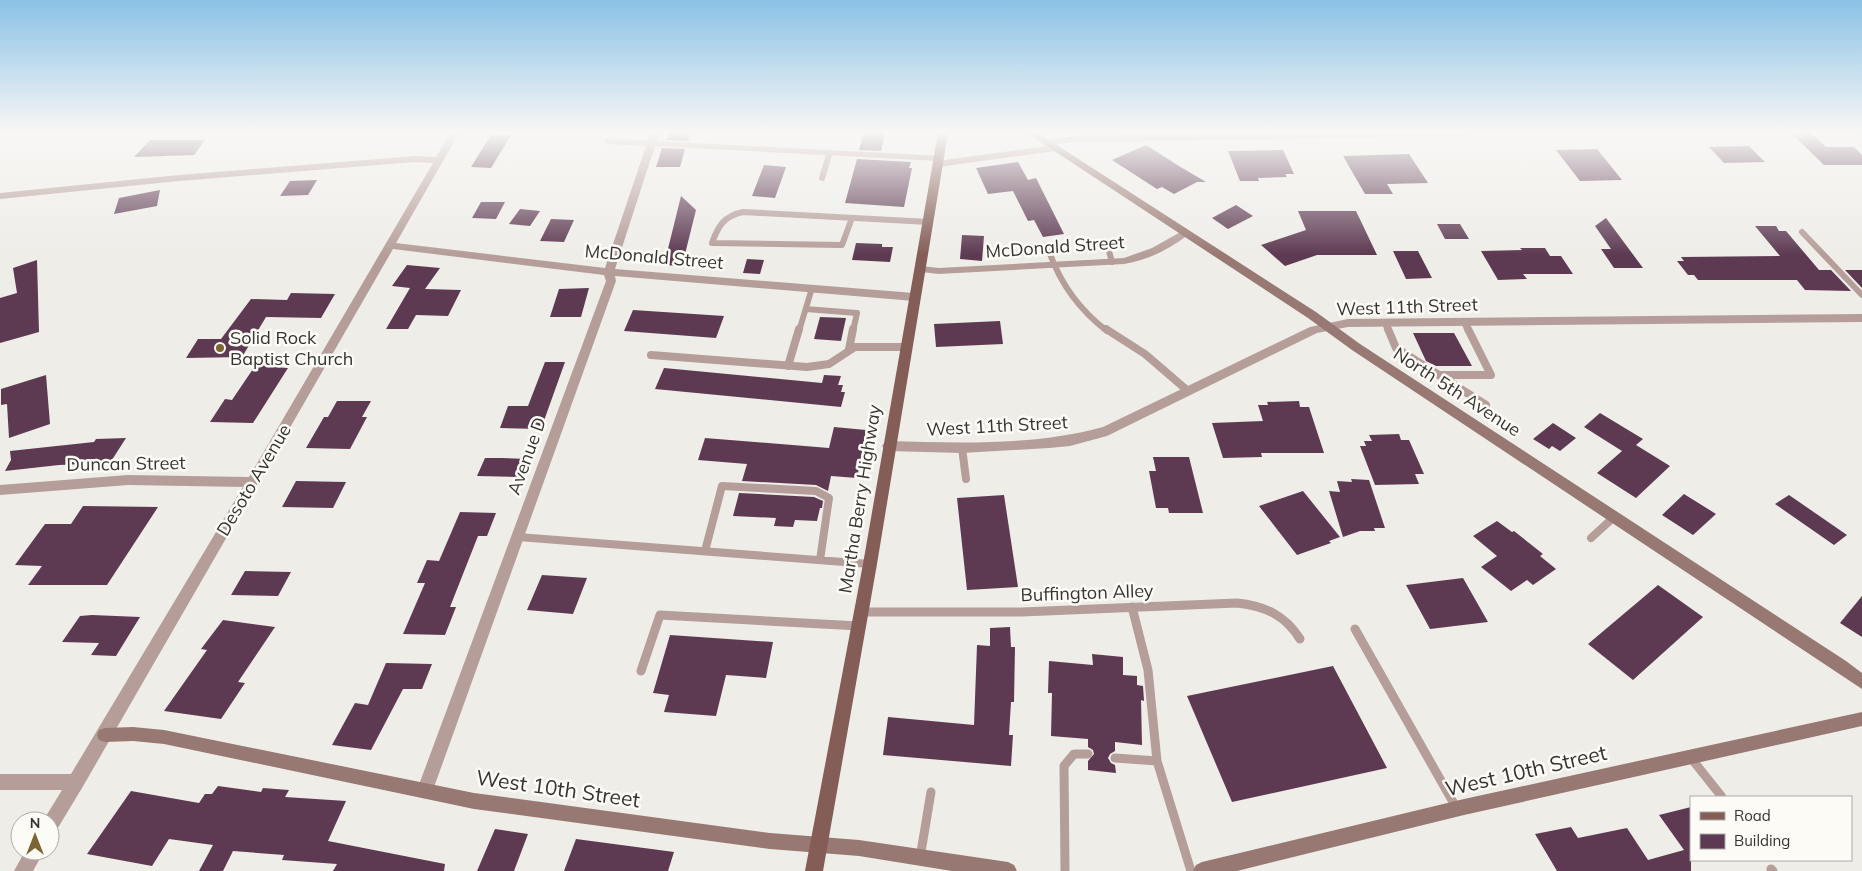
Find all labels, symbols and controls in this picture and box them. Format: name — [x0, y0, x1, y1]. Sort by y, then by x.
street label: McDonald Street — [985, 230, 1125, 263]
street label: McDonald Street — [584, 239, 724, 274]
street label: West 11th Street — [1336, 293, 1478, 320]
place label: Solid Rock Baptist Church — [230, 326, 353, 370]
marker: Solid Rock Baptist Church — [214, 342, 226, 354]
street label: North 5th Avenue — [1389, 342, 1525, 441]
street label: Martha Berry Highway — [833, 403, 886, 595]
street label: West 11th Street — [926, 410, 1068, 441]
street label: Avenue D — [502, 414, 551, 498]
street label: Desoto Avenue — [211, 420, 296, 540]
street label: Duncan Street — [66, 451, 186, 476]
street label: Buffington Alley — [1020, 579, 1154, 606]
street label: West 10th Street — [1442, 739, 1609, 801]
street label: West 10th Street — [475, 764, 642, 812]
legend — [1690, 796, 1852, 861]
text: Road — [1734, 806, 1771, 825]
north arrow — [10, 811, 60, 861]
text: N — [30, 814, 40, 832]
text: Building — [1734, 831, 1790, 850]

